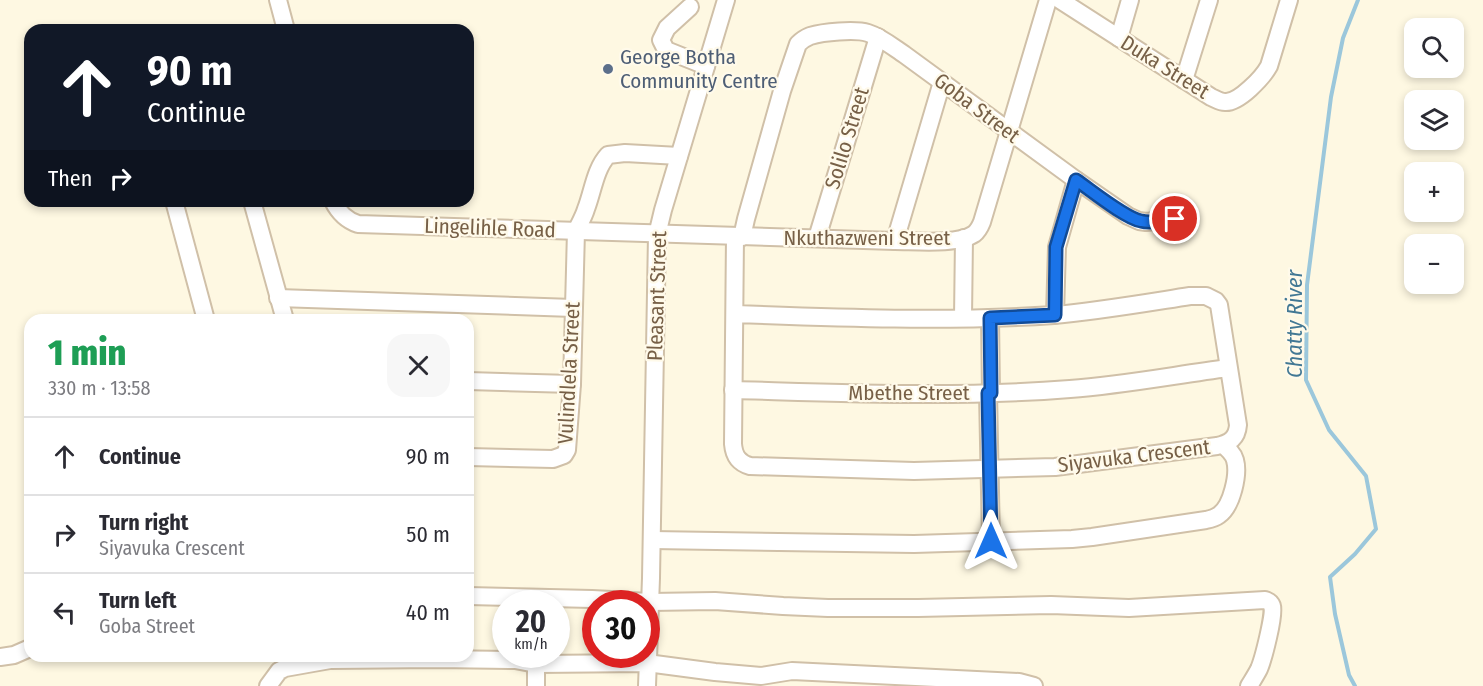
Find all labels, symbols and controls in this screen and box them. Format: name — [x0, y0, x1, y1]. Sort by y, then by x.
map controls — [1404, 18, 1464, 294]
button: search — [1404, 18, 1464, 78]
street label: Duka Street — [1116, 30, 1214, 104]
place label: George Botha Community Centre — [620, 44, 778, 94]
text: 90 m — [147, 46, 232, 96]
icon: ahead — [48, 48, 126, 126]
marker: George Botha Community Centre — [601, 62, 615, 76]
street label: Goba Street — [929, 67, 1025, 149]
street label: Solilo Street — [819, 84, 875, 192]
button: layers — [1404, 90, 1464, 150]
text: Continue — [147, 97, 246, 129]
icon: right — [104, 162, 137, 195]
button: + — [1404, 162, 1464, 222]
text: Then — [48, 165, 92, 192]
pin — [1149, 193, 1200, 244]
icon: arrive — [1158, 202, 1191, 235]
street label: Lingelihle Road — [424, 213, 556, 243]
street label: Nkuthazweni Street — [784, 225, 951, 251]
street label: Pleasant Street — [642, 230, 672, 361]
button: − — [1404, 234, 1464, 294]
water label: Chatty River — [1281, 269, 1308, 378]
street label: Vulindlela Street — [552, 301, 586, 445]
text: 1 min — [48, 331, 126, 375]
button: close — [387, 334, 450, 397]
text: 330 m · 13:58 — [48, 376, 151, 400]
street label: Mbethe Street — [848, 380, 970, 406]
street label: Siyavuka Crescent — [1056, 434, 1212, 478]
icon: ahead — [48, 440, 81, 473]
text: Continue — [99, 443, 181, 470]
text: 90 m — [406, 443, 450, 470]
text: Turn right — [99, 509, 188, 536]
position arrow — [959, 509, 1023, 573]
icon: right — [48, 518, 81, 551]
text: 50 m — [406, 521, 450, 548]
text: Siyavuka Crescent — [99, 536, 245, 560]
text: Turn left — [99, 587, 177, 614]
speed limit sign: 30 — [582, 590, 660, 668]
icon: left — [48, 596, 81, 629]
text: 40 m — [406, 599, 450, 626]
text: 20 — [516, 604, 546, 640]
text: Goba Street — [99, 614, 195, 638]
text: km/h — [514, 635, 548, 653]

